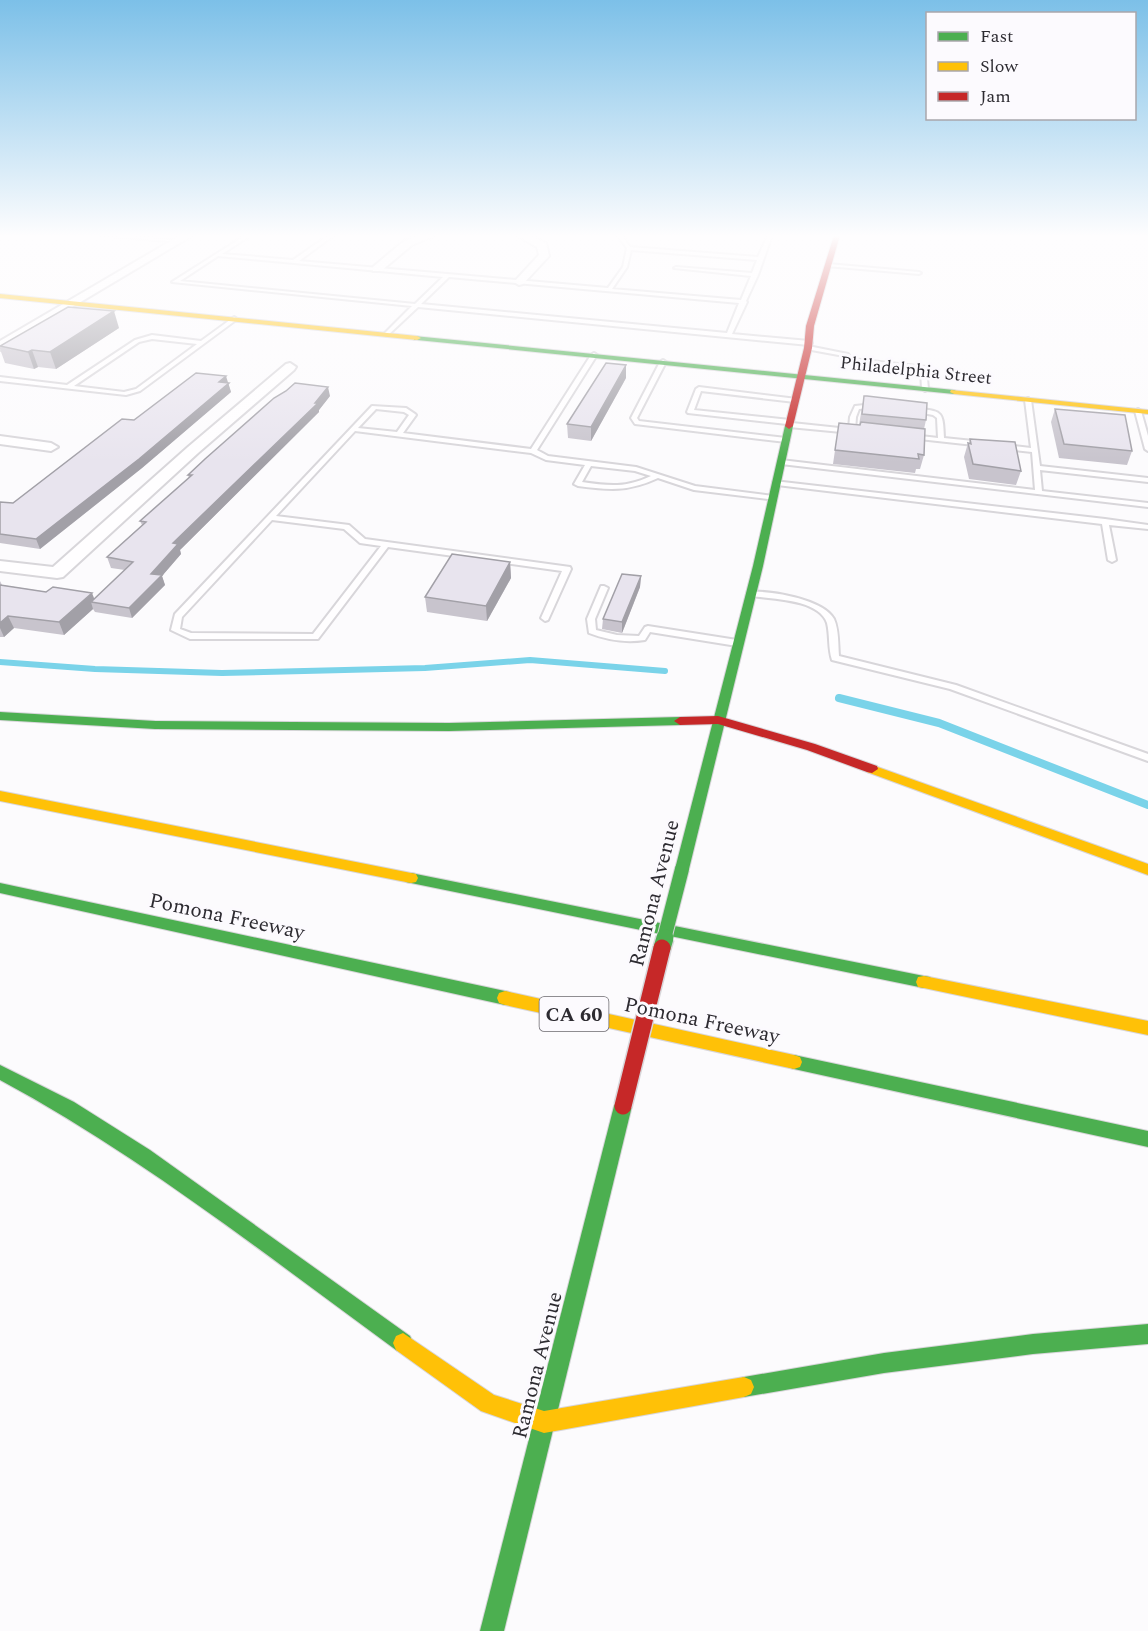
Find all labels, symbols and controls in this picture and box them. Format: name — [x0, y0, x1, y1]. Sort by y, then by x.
legend — [926, 12, 1136, 120]
text: Fast — [980, 23, 1013, 50]
text: Slow — [980, 53, 1019, 80]
text: Jam — [980, 83, 1011, 110]
street label: Philadelphia Street — [839, 349, 993, 392]
street label: Ramona Avenue — [621, 816, 689, 970]
street label: Pomona Freeway — [146, 885, 308, 949]
street label: Pomona Freeway — [621, 989, 783, 1053]
road number: CA 60 — [540, 997, 608, 1031]
street label: Ramona Avenue — [504, 1288, 572, 1442]

